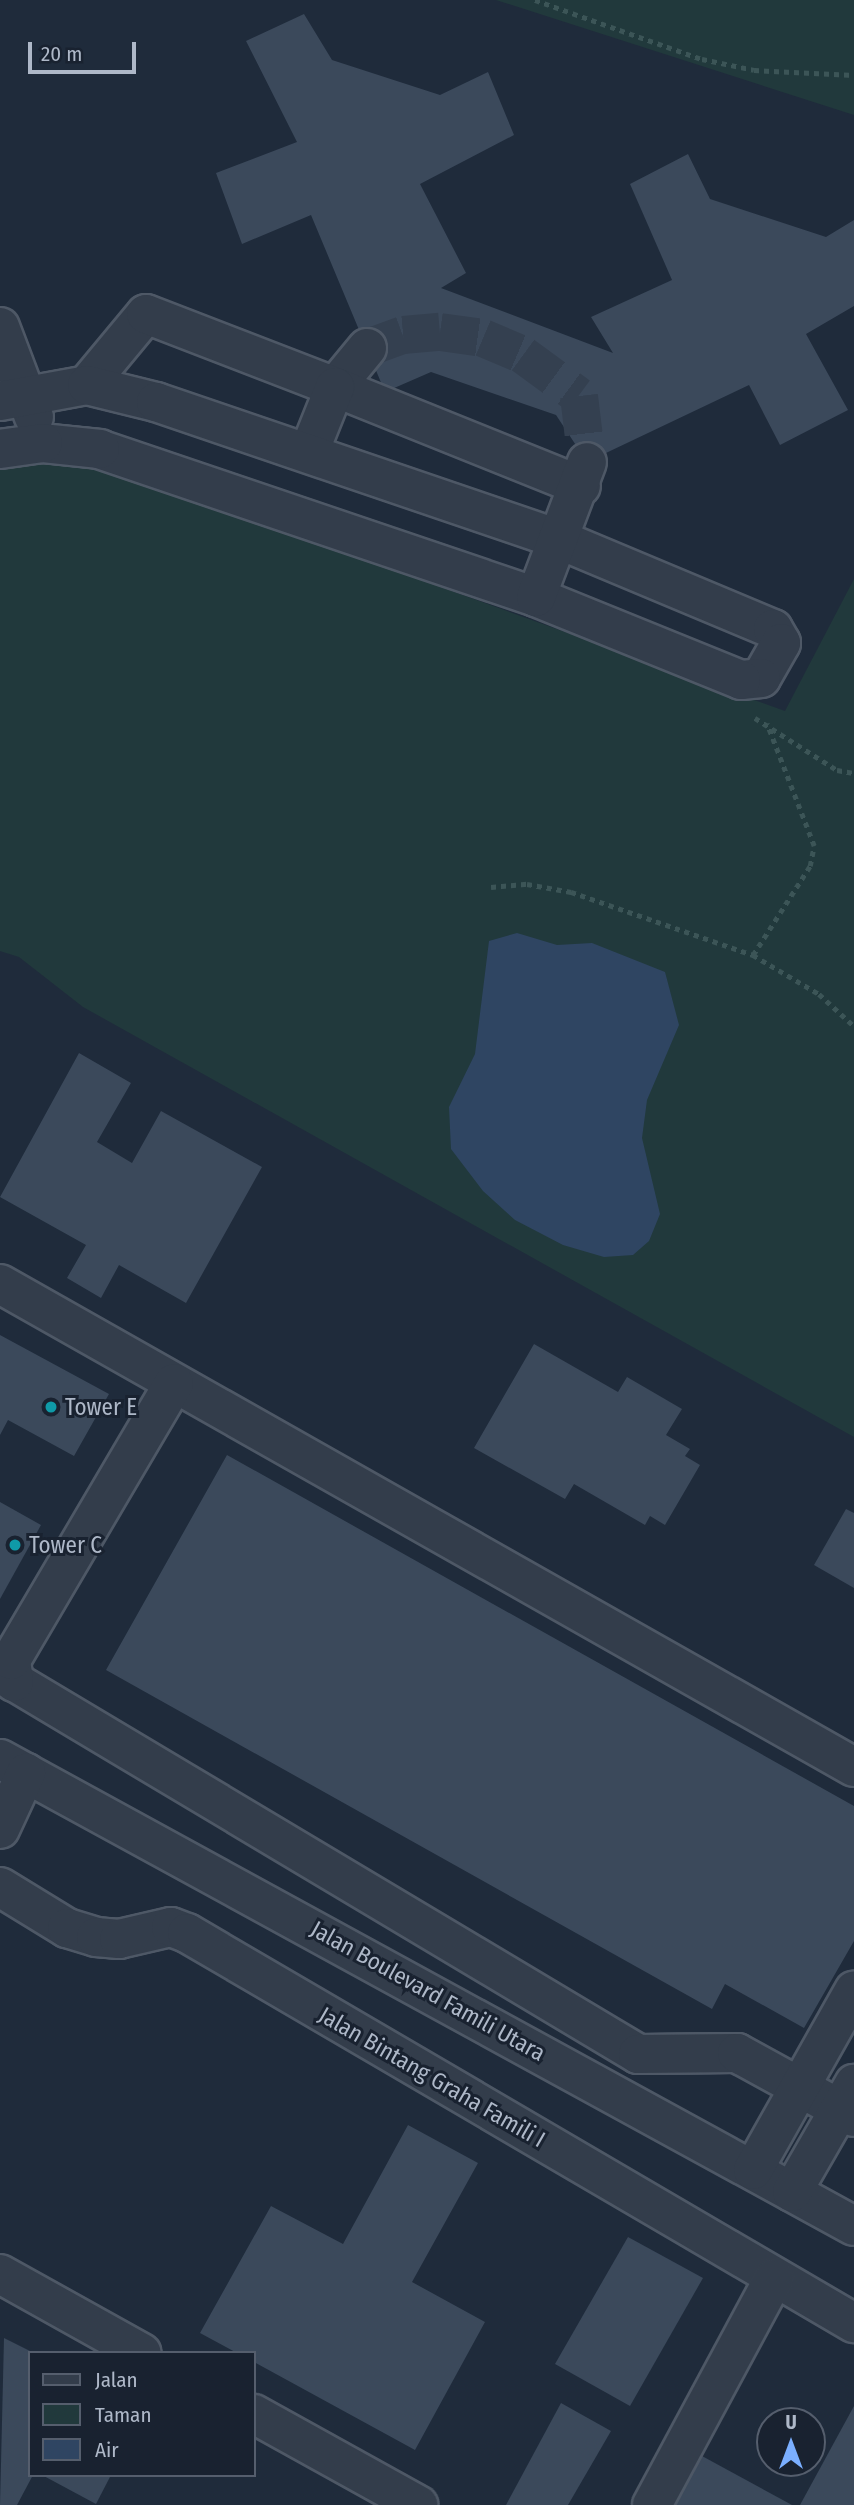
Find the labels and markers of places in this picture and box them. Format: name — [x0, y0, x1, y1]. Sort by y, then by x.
place label: Tower E — [65, 1393, 137, 1421]
marker: Tower E — [43, 1399, 59, 1415]
place label: Tower C — [29, 1531, 102, 1559]
marker: Tower C — [7, 1537, 23, 1553]

